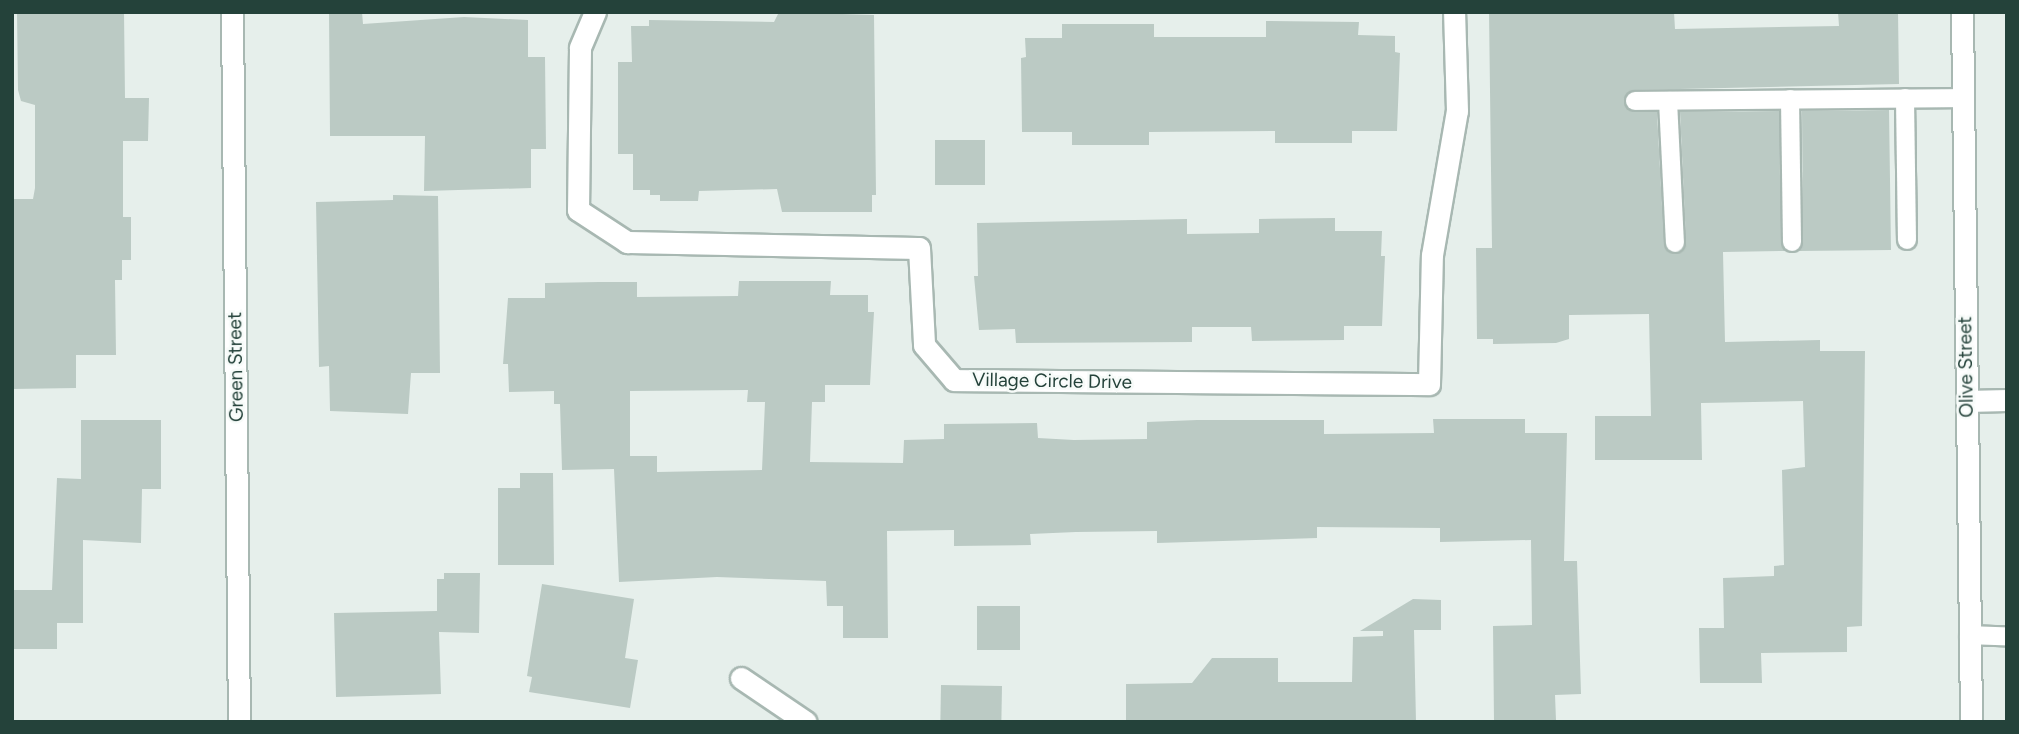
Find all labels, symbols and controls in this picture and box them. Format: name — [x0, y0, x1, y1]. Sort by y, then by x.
street label: Green Street — [224, 312, 248, 422]
street label: Olive Street — [1954, 316, 1978, 418]
street label: Village Circle Drive — [972, 368, 1132, 394]

